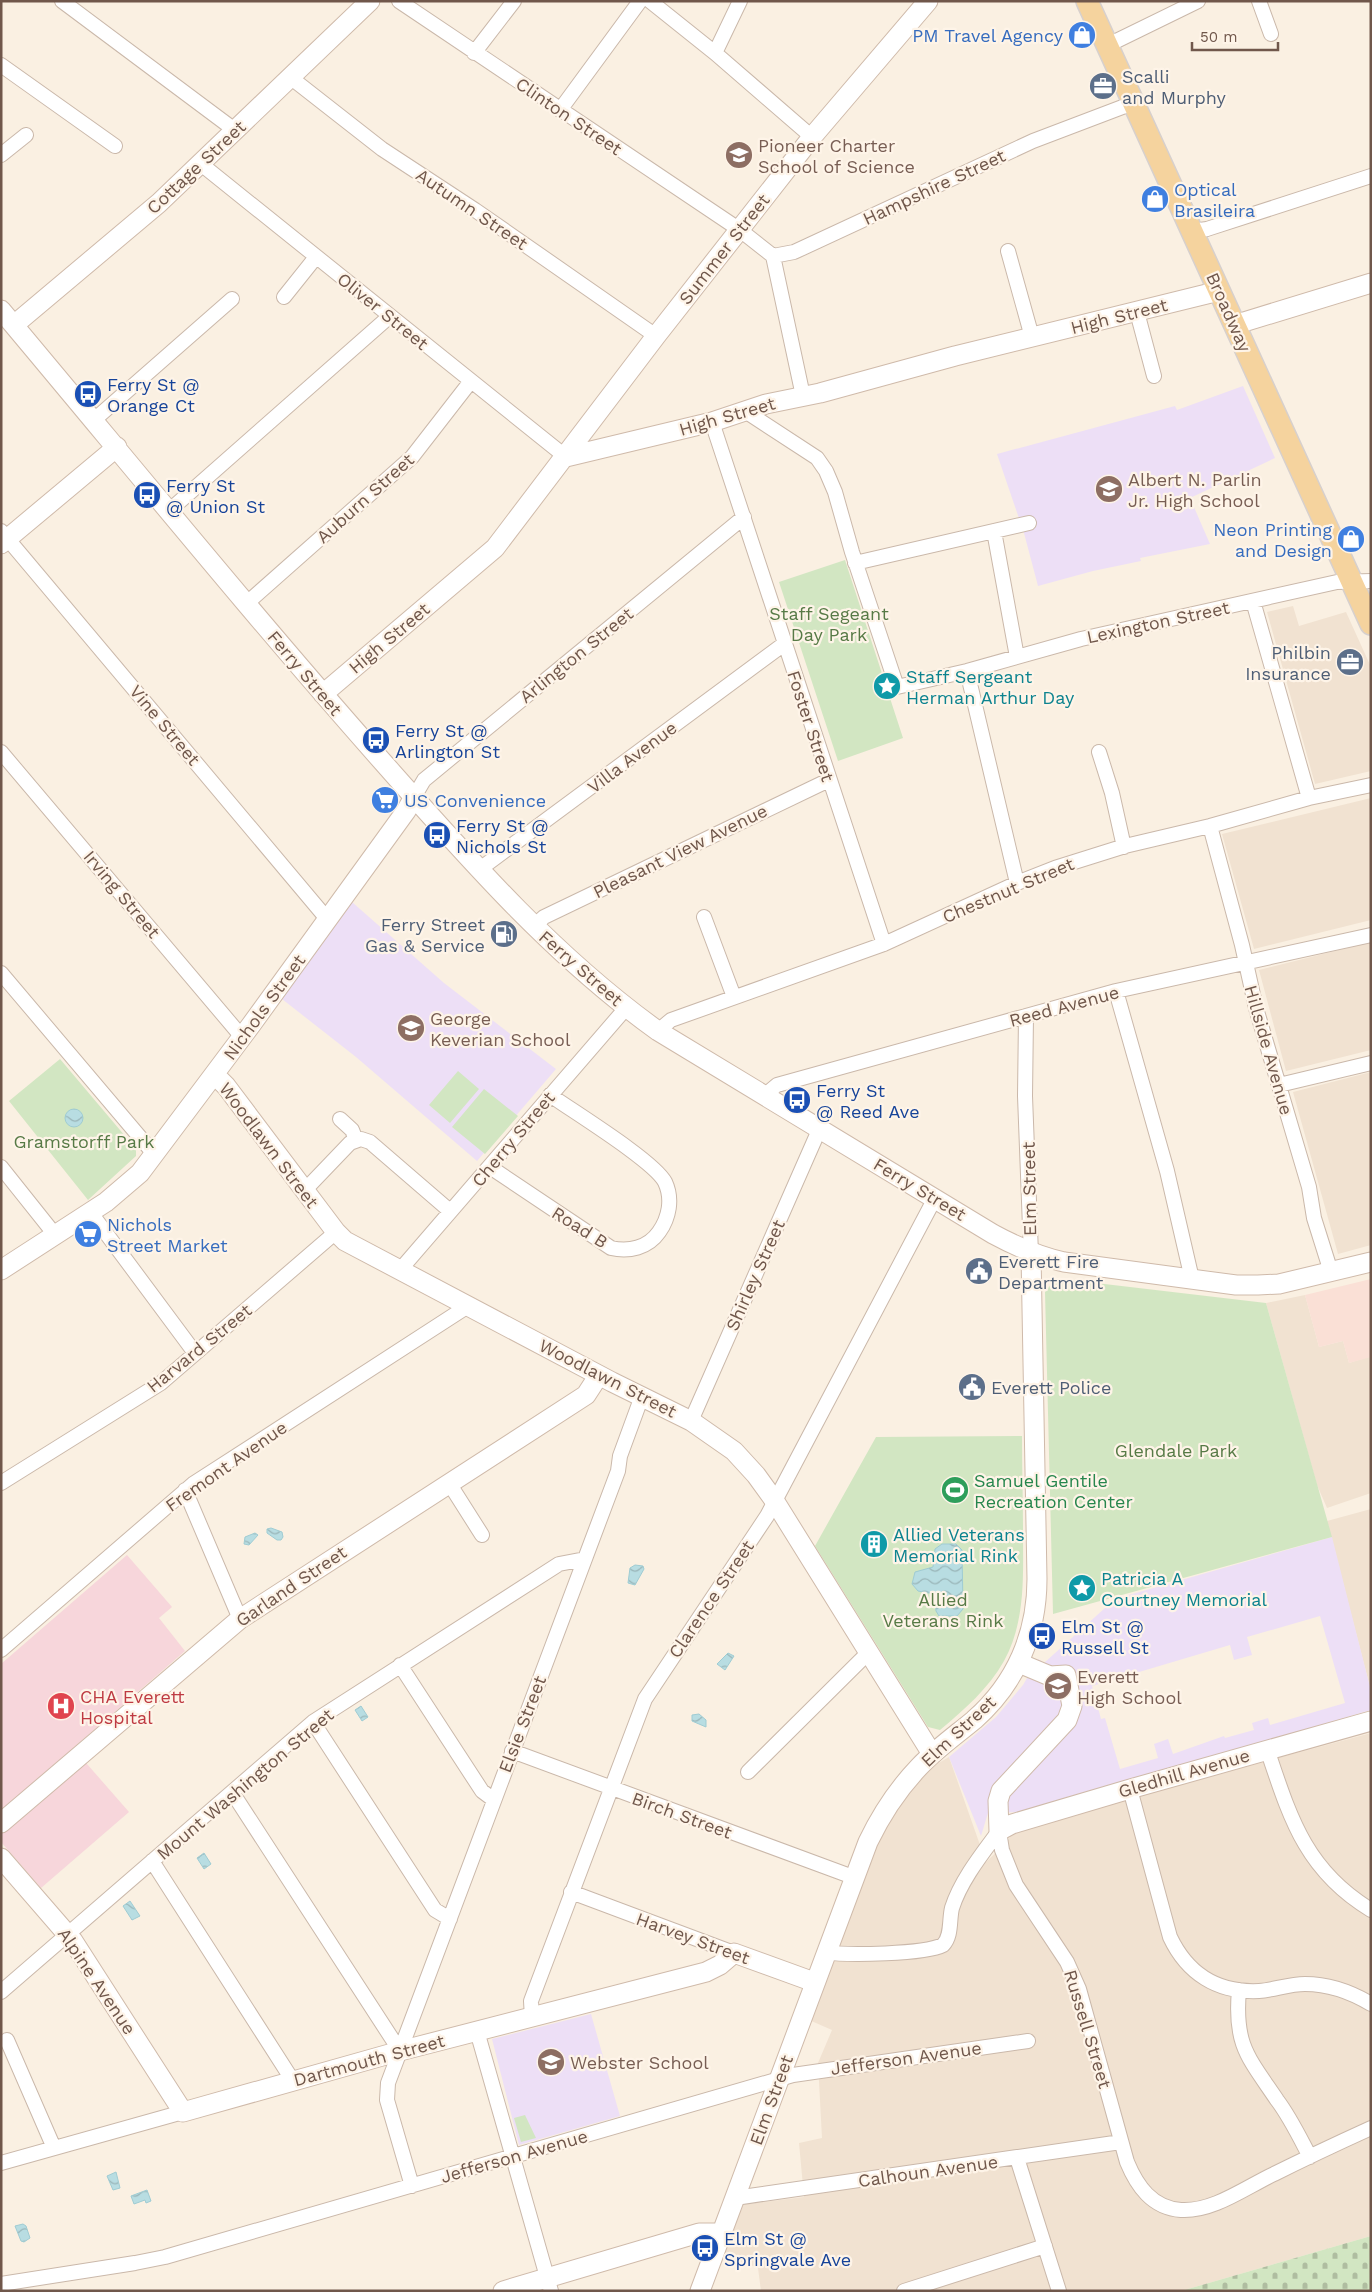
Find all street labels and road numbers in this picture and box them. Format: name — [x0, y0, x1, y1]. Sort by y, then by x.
street label: Clinton Street — [512, 73, 626, 159]
street label: Cottage Street — [142, 116, 250, 218]
street label: Hampshire Street — [859, 145, 1009, 229]
street label: Autumn Street — [412, 164, 532, 254]
street label: Summer Street — [674, 189, 774, 308]
street label: Oliver Street — [333, 268, 433, 354]
street label: Broadway — [1202, 269, 1256, 356]
street label: High Street — [1068, 294, 1170, 338]
street label: High Street — [677, 392, 778, 440]
street label: Auburn Street — [312, 448, 418, 547]
street label: Lexington Street — [1085, 597, 1232, 647]
street label: High Street — [344, 598, 434, 678]
street label: Arlington Street — [515, 602, 637, 707]
street label: Ferry Street — [263, 626, 347, 720]
street label: Foster Street — [783, 668, 839, 785]
street label: Vine Street — [125, 681, 205, 770]
street label: Villa Avenue — [583, 717, 681, 797]
street label: Pleasant View Avenue — [589, 800, 771, 902]
street label: Irving Street — [79, 846, 165, 942]
street label: Chestnut Street — [939, 853, 1077, 927]
street label: Ferry Street — [535, 926, 628, 1010]
street label: Nichols Street — [219, 950, 310, 1064]
street label: Reed Avenue — [1007, 981, 1121, 1031]
street label: Hillside Avenue — [1240, 983, 1298, 1117]
street label: Woodlawn Street — [215, 1078, 323, 1212]
street label: Cherry Street — [467, 1087, 559, 1191]
street label: Elm Street — [1018, 1141, 1040, 1236]
street label: Ferry Street — [870, 1153, 970, 1225]
street label: Road B — [548, 1202, 612, 1252]
street label: Shirley Street — [721, 1216, 789, 1334]
street label: Harvard Street — [142, 1299, 256, 1397]
street label: Woodlawn Street — [536, 1334, 681, 1422]
street label: Fremont Avenue — [161, 1416, 291, 1516]
street label: Clarence Street — [664, 1536, 758, 1662]
street label: Garland Street — [232, 1541, 351, 1631]
street label: Elsie Street — [494, 1672, 550, 1775]
street label: Elm Street — [916, 1691, 1000, 1771]
street label: Mount Washington Street — [152, 1704, 338, 1864]
street label: Gledhill Avenue — [1116, 1744, 1252, 1802]
street label: Birch Street — [629, 1787, 735, 1843]
street label: Harvey Street — [633, 1908, 753, 1968]
street label: Alpine Avenue — [54, 1924, 140, 2038]
street label: Russell Street — [1060, 1967, 1116, 2091]
street label: Dartmouth Street — [291, 2030, 447, 2090]
street label: Jefferson Avenue — [829, 2037, 983, 2079]
street label: Elm Street — [745, 2052, 797, 2148]
street label: Jefferson Avenue — [438, 2125, 590, 2187]
street label: Calhoun Avenue — [857, 2151, 999, 2191]

